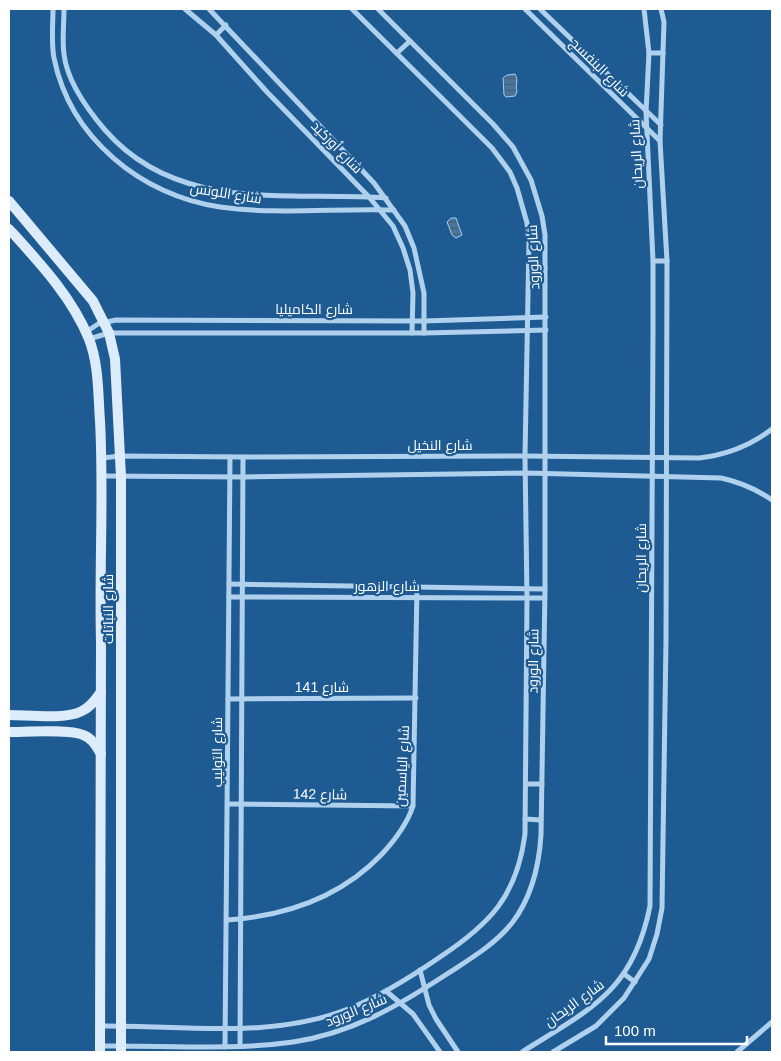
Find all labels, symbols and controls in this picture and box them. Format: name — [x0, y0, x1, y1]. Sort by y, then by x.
street label: شارع البنفسج — [567, 34, 633, 100]
street label: شارع أوركيد — [307, 117, 367, 177]
street label: شارع الريحان — [626, 119, 647, 189]
street label: شارع اللوتس — [189, 179, 263, 208]
street label: شارع الورود — [524, 224, 543, 290]
street label: شارع الكاميليا — [275, 301, 353, 318]
street label: شارع النخيل — [407, 437, 473, 454]
street label: شارع الريحان — [633, 523, 650, 593]
street label: شارع النباتات — [100, 574, 117, 644]
street label: شارع الزهور — [353, 578, 420, 595]
street label: شارع الورود — [524, 628, 543, 694]
street label: شارع 141 — [295, 679, 349, 696]
street label: شارع التوليب — [209, 717, 226, 787]
street label: شارع الياسمين — [392, 725, 413, 807]
street label: شارع 142 — [293, 786, 347, 803]
street label: شارع الريحان — [541, 976, 607, 1031]
street label: شارع الورود — [323, 990, 389, 1030]
scale bar — [606, 1014, 747, 1046]
text: 100 m — [614, 1022, 656, 1039]

